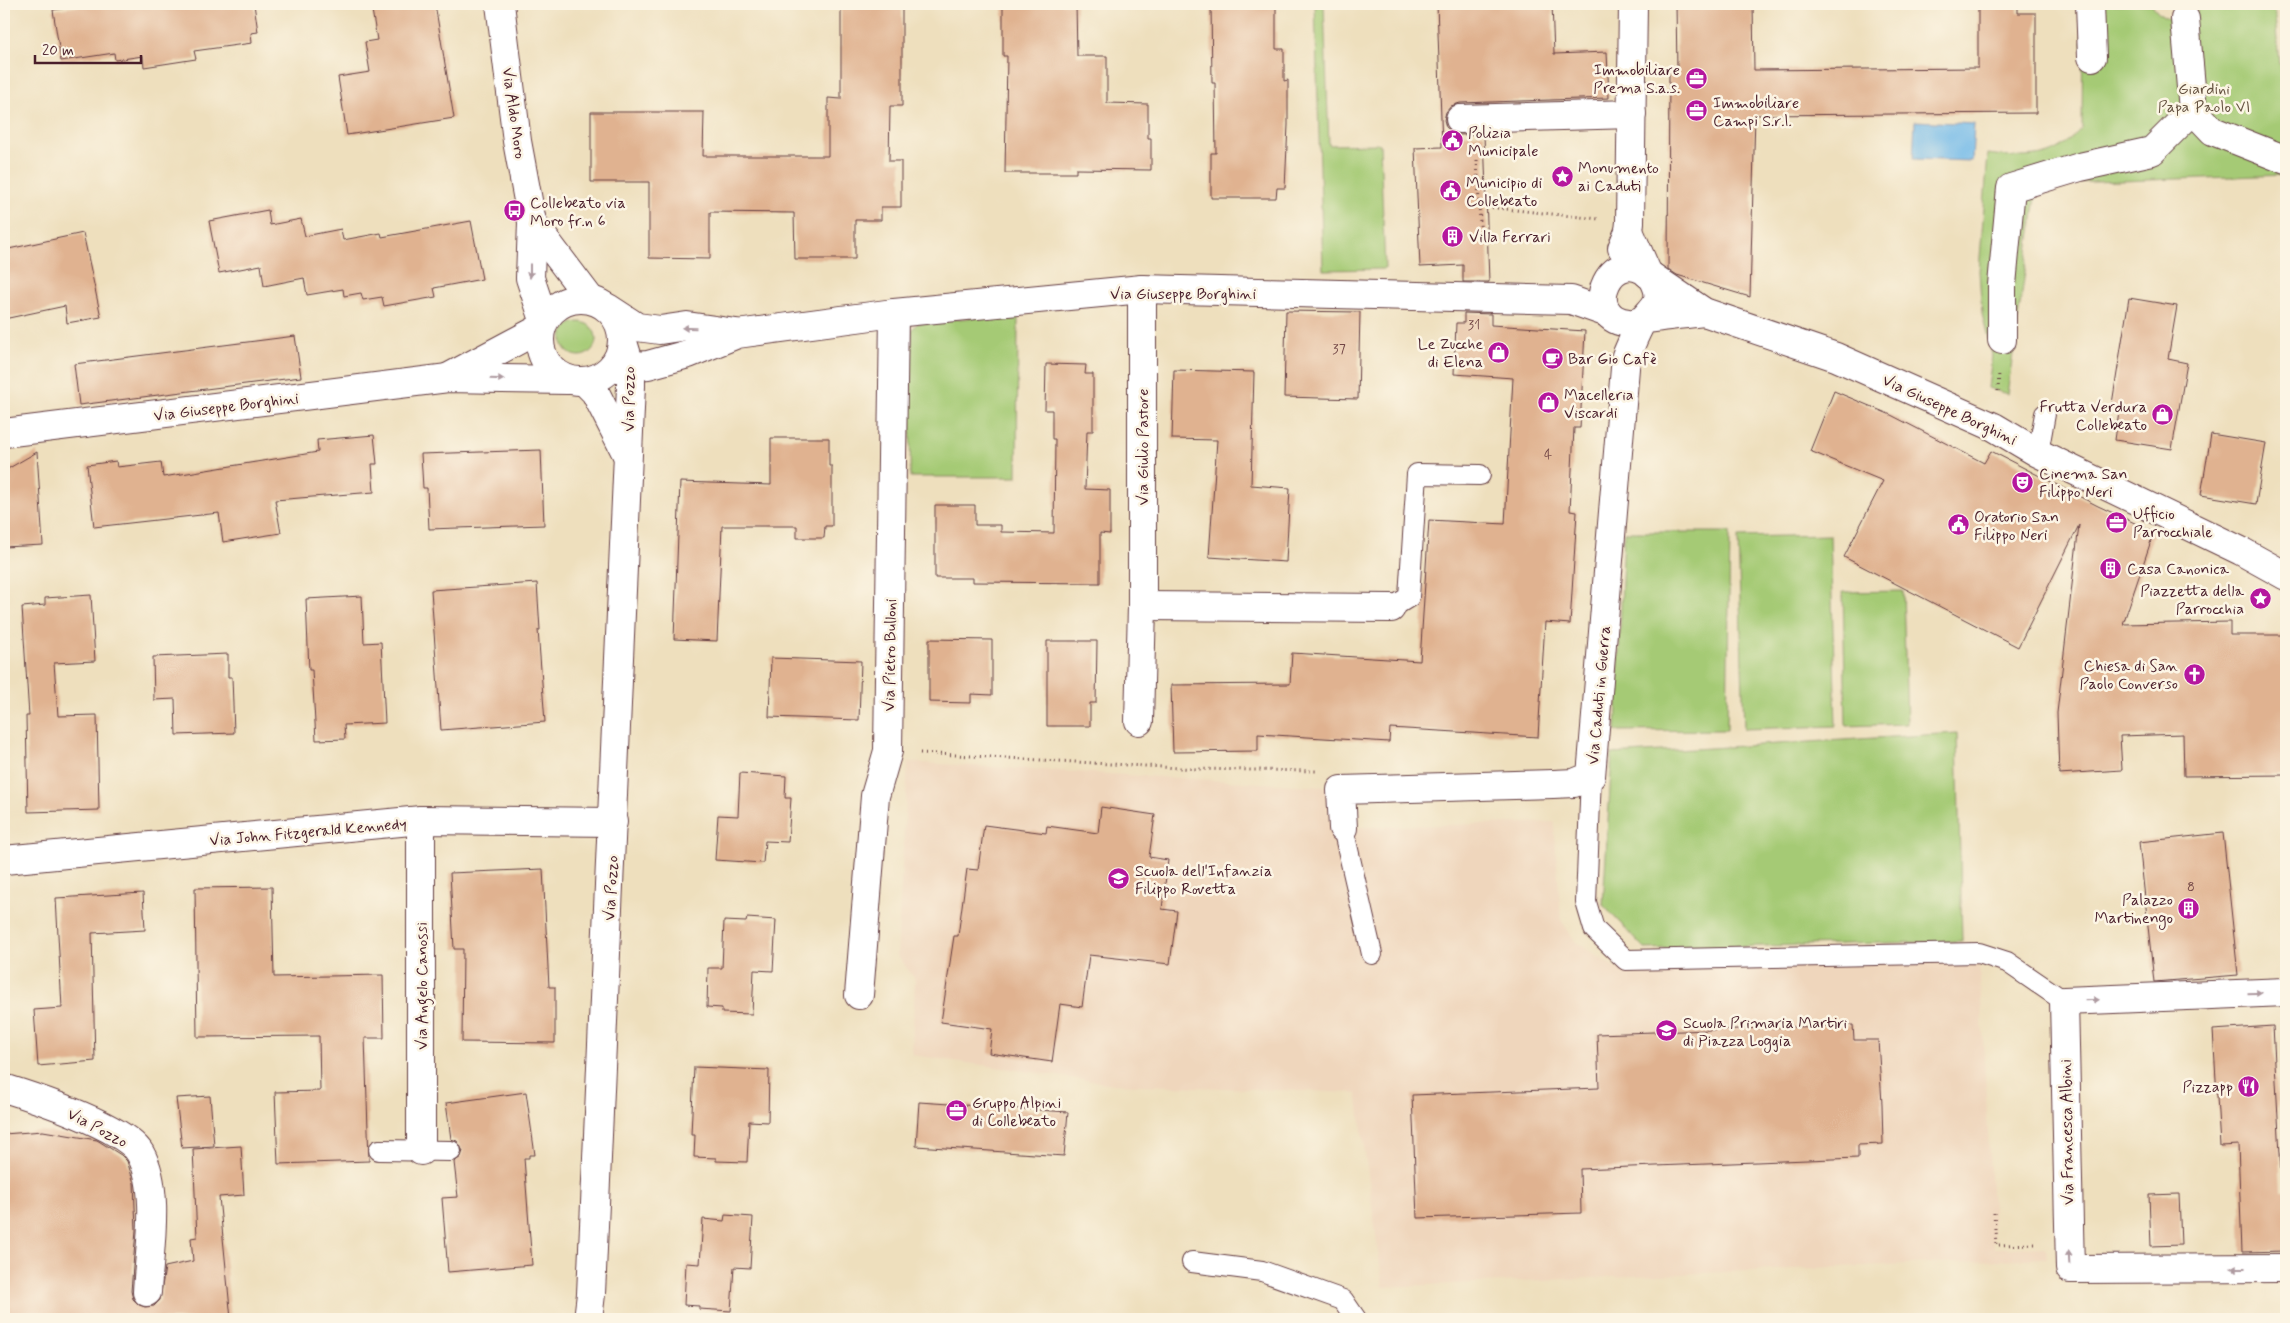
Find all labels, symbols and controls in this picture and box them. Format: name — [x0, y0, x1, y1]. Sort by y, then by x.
scale bar — [35, 32, 141, 64]
text: 20 m — [42, 41, 74, 61]
place label: Immobiliare Prema S.a.s. — [1593, 60, 1680, 99]
street label: Via Aldo Moro — [497, 66, 530, 160]
office icon: Immobiliare Prema S.a.s. — [1684, 66, 1708, 90]
park label: Giardini Papa Paolo VI — [2158, 79, 2250, 118]
place label: Immobiliare Campi S.r.l. — [1713, 93, 1799, 132]
office icon: Immobiliare Campi S.r.l. — [1685, 99, 1709, 123]
place label: Polizia Municipale — [1468, 123, 1539, 162]
public building icon: Polizia Municipale — [1440, 129, 1464, 153]
place label: Monumento ai Caduti — [1578, 158, 1659, 197]
place icon: Monumento ai Caduti — [1550, 164, 1574, 188]
place label: Municipio di Collebeato — [1466, 173, 1543, 212]
public building icon: Municipio di Collebeato — [1438, 179, 1462, 203]
place label: Collebeato via Moro fr.n 6 — [530, 193, 626, 232]
bus stop icon: Collebeato via Moro fr.n 6 — [502, 199, 526, 223]
building icon: Villa Ferrari — [1441, 224, 1465, 248]
place label: Villa Ferrari — [1469, 227, 1551, 248]
one-way arrow — [526, 263, 534, 279]
street label: Via Giuseppe Borghini — [1110, 284, 1256, 305]
house number: 31 — [1468, 316, 1480, 334]
one-way arrow — [681, 323, 697, 331]
place label: Le Zucche di Elena — [1418, 334, 1483, 373]
house number: 37 — [1332, 340, 1346, 358]
shop icon: Le Zucche di Elena — [1487, 340, 1511, 364]
cafe icon: Bar Gio Cafè — [1540, 346, 1564, 370]
place label: Bar Gio Cafè — [1568, 349, 1656, 370]
street label: Via Pozzo — [619, 366, 640, 432]
street label: Via Giuseppe Borghini — [1879, 370, 2020, 451]
one-way arrow — [489, 375, 505, 383]
place label: Macelleria Viscardi — [1564, 385, 1634, 424]
street label: Via Giuseppe Borghini — [152, 388, 300, 427]
street label: Via Giulio Pastore — [1133, 389, 1154, 505]
shop icon: Macelleria Viscardi — [1536, 391, 1560, 415]
place label: Frutta Verdura Collebeato — [2040, 397, 2147, 436]
shop icon: Frutta Verdura Collebeato — [2151, 403, 2175, 427]
house number: 4 — [1544, 446, 1552, 464]
place label: Cinema San Filippo Neri — [2039, 464, 2128, 503]
theatre icon: Cinema San Filippo Neri — [2011, 470, 2035, 494]
place label: Ufficio Parrocchiale — [2133, 504, 2213, 543]
place label: Oratorio San Filippo Neri — [1974, 507, 2059, 546]
office icon: Ufficio Parrocchiale — [2105, 510, 2129, 534]
public building icon: Oratorio San Filippo Neri — [1946, 513, 1970, 537]
building icon: Casa Canonica — [2099, 556, 2123, 580]
place label: Casa Canonica — [2127, 559, 2230, 580]
place label: Piazzetta della Parrocchia — [2140, 581, 2244, 620]
place icon: Piazzetta della Parrocchia — [2248, 587, 2272, 611]
street label: Via Pietro Bulloni — [879, 598, 902, 712]
street label: Via Caduti in Guerra — [1583, 625, 1616, 766]
place label: Chiesa di San Paolo Converso — [2080, 656, 2178, 695]
church icon: Chiesa di San Paolo Converso — [2182, 662, 2206, 686]
street label: Via John Fitzgerald Kennedy — [209, 813, 408, 852]
street label: Via Pozzo — [599, 855, 624, 921]
place label: Scuola dell'Infanzia Filippo Rovetta — [1135, 861, 1272, 900]
school or university icon: Scuola dell'Infanzia Filippo Rovetta — [1107, 867, 1131, 891]
house number: 8 — [2187, 878, 2195, 896]
place label: Palazzo Martinengo — [2095, 890, 2173, 930]
building icon: Palazzo Martinengo — [2177, 896, 2201, 920]
street label: Via Angelo Canossi — [412, 922, 434, 1050]
one-way arrow — [2247, 989, 2263, 997]
one-way arrow — [2085, 996, 2101, 1004]
place label: Scuola Primaria Martiri di Piazza Loggia — [1683, 1013, 1848, 1053]
school or university icon: Scuola Primaria Martiri di Piazza Loggia — [1655, 1019, 1679, 1043]
street label: Via Francesca Albini — [2056, 1059, 2079, 1205]
restaurant icon: Pizzapp — [2237, 1074, 2261, 1098]
place label: Pizzapp — [2183, 1077, 2233, 1098]
place label: Gruppo Alpini di Collebeato — [972, 1093, 1061, 1132]
office icon: Gruppo Alpini di Collebeato — [944, 1099, 968, 1123]
street label: Via Pozzo — [64, 1104, 131, 1153]
one-way arrow — [2065, 1249, 2073, 1265]
one-way arrow — [2229, 1264, 2245, 1272]

